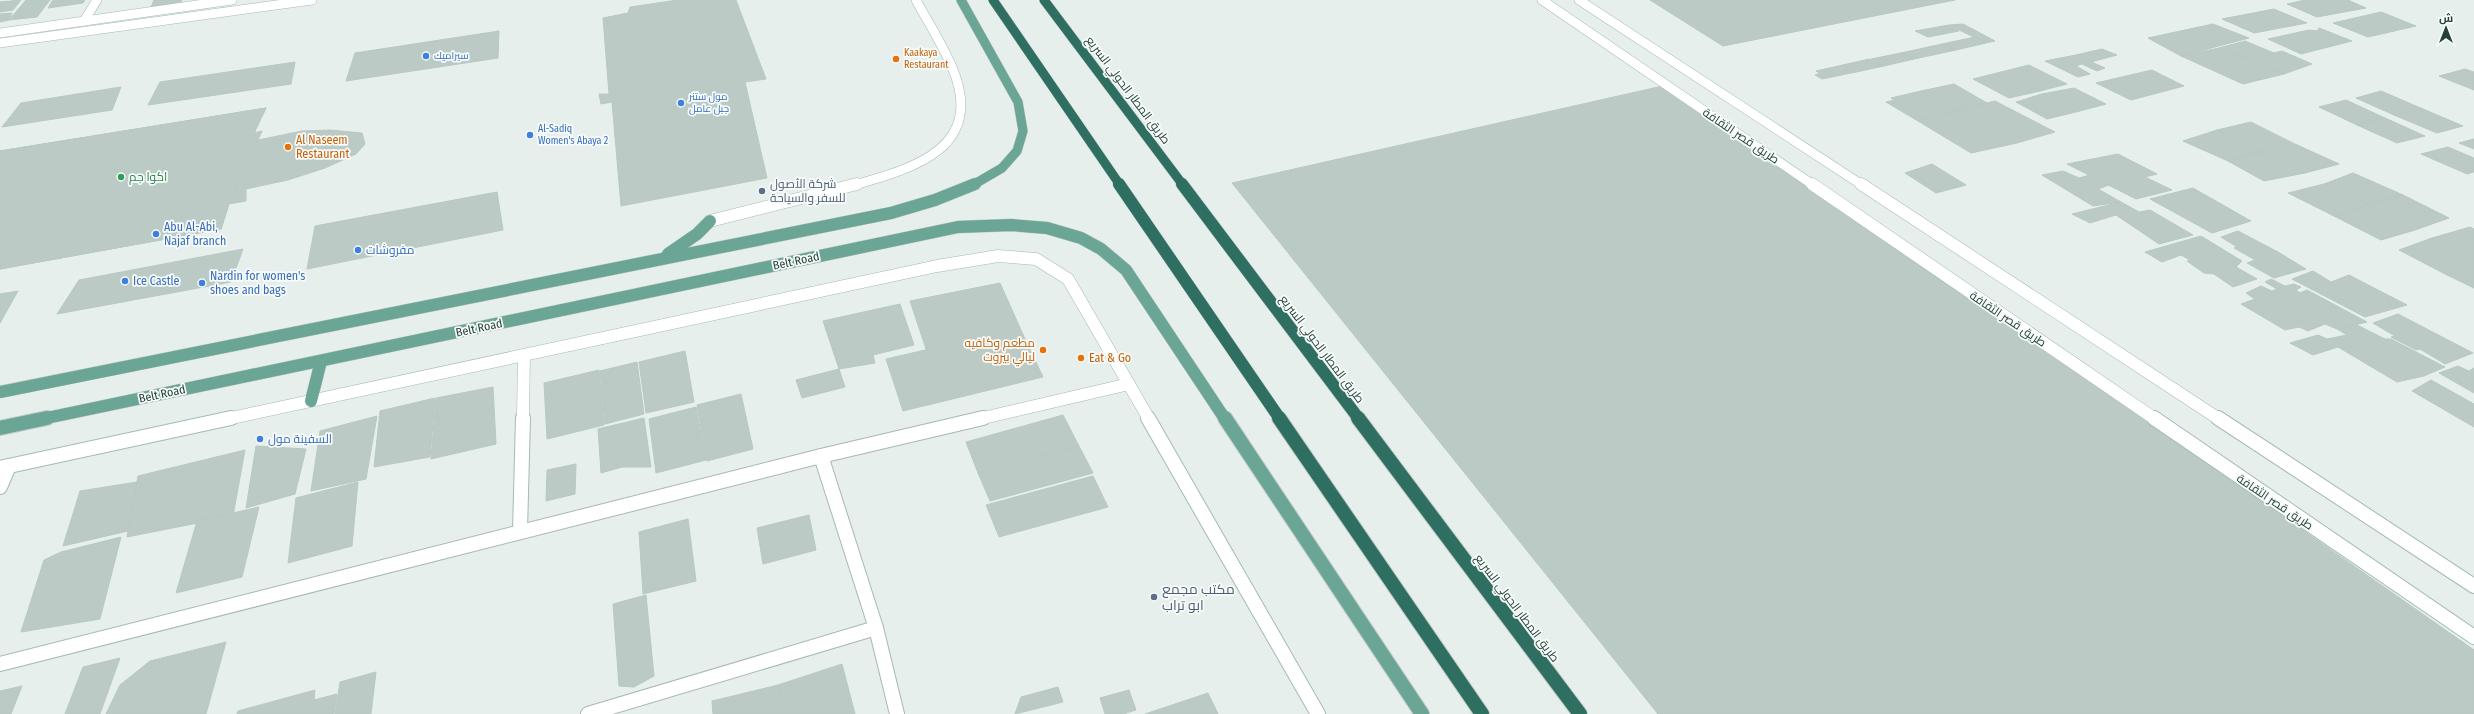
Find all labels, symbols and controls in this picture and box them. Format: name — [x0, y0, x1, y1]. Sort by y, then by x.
north arrow — [2426, 8, 2466, 48]
text: ش — [2439, 12, 2453, 25]
street label: طريق المطار الحولي السريع — [1081, 33, 1173, 148]
place label: Kaakaya Restaurant — [904, 47, 949, 71]
place label: سيراميك — [434, 50, 468, 62]
marker: سيراميك — [421, 51, 431, 61]
marker: Kaakaya Restaurant — [891, 54, 901, 64]
place label: مول ستنر جبل عامل — [688, 91, 729, 115]
marker: مول ستنر جبل عامل — [676, 98, 686, 108]
street label: طريق قصر الثقافة — [1700, 105, 1782, 167]
place label: Al-Sadiq Women's Abaya 2 — [538, 123, 609, 147]
marker: Al-Sadiq Women's Abaya 2 — [525, 130, 535, 140]
place label: Al Naseem Restaurant — [296, 133, 349, 161]
marker: Al Naseem Restaurant — [283, 142, 293, 152]
place label: اكوا جم — [129, 170, 167, 185]
marker: اكوا جم — [116, 172, 126, 182]
place label: شركة الأصول للسفر والسياحة — [770, 177, 845, 205]
marker: شركة الأصول للسفر والسياحة — [757, 186, 767, 196]
place label: Abu Al-Abi, Najaf branch — [164, 220, 226, 248]
marker: Abu Al-Abi, Najaf branch — [151, 229, 161, 239]
place label: مفروشات — [366, 243, 414, 257]
marker: مفروشات — [353, 245, 363, 255]
street label: Belt Road — [771, 249, 821, 273]
place label: Nardin for women's shoes and bags — [210, 269, 305, 297]
place label: Ice Castle — [133, 274, 180, 288]
marker: Ice Castle — [120, 276, 130, 286]
marker: Nardin for women's shoes and bags — [197, 278, 207, 288]
street label: طريق قصر الثقافة — [1967, 288, 2049, 350]
street label: طريق المطار الحولي السريع — [1275, 292, 1367, 407]
street label: Belt Road — [454, 316, 504, 340]
place label: مطعم وكافيه ليالي بيروت — [965, 336, 1035, 367]
marker: مطعم وكافيه ليالي بيروت — [1038, 345, 1048, 355]
place label: Eat & Go — [1089, 351, 1131, 365]
marker: Eat & Go — [1076, 353, 1086, 363]
street label: Belt Road — [137, 382, 187, 406]
place label: السفينة مول — [268, 432, 332, 446]
marker: السفينة مول — [255, 434, 265, 444]
street label: طريق قصر الثقافة — [2234, 471, 2316, 533]
street label: طريق المطار الحولي السريع — [1470, 551, 1562, 666]
place label: مكتب مجمع ابو تراب — [1162, 581, 1235, 614]
marker: مكتب مجمع ابو تراب — [1149, 592, 1159, 602]

